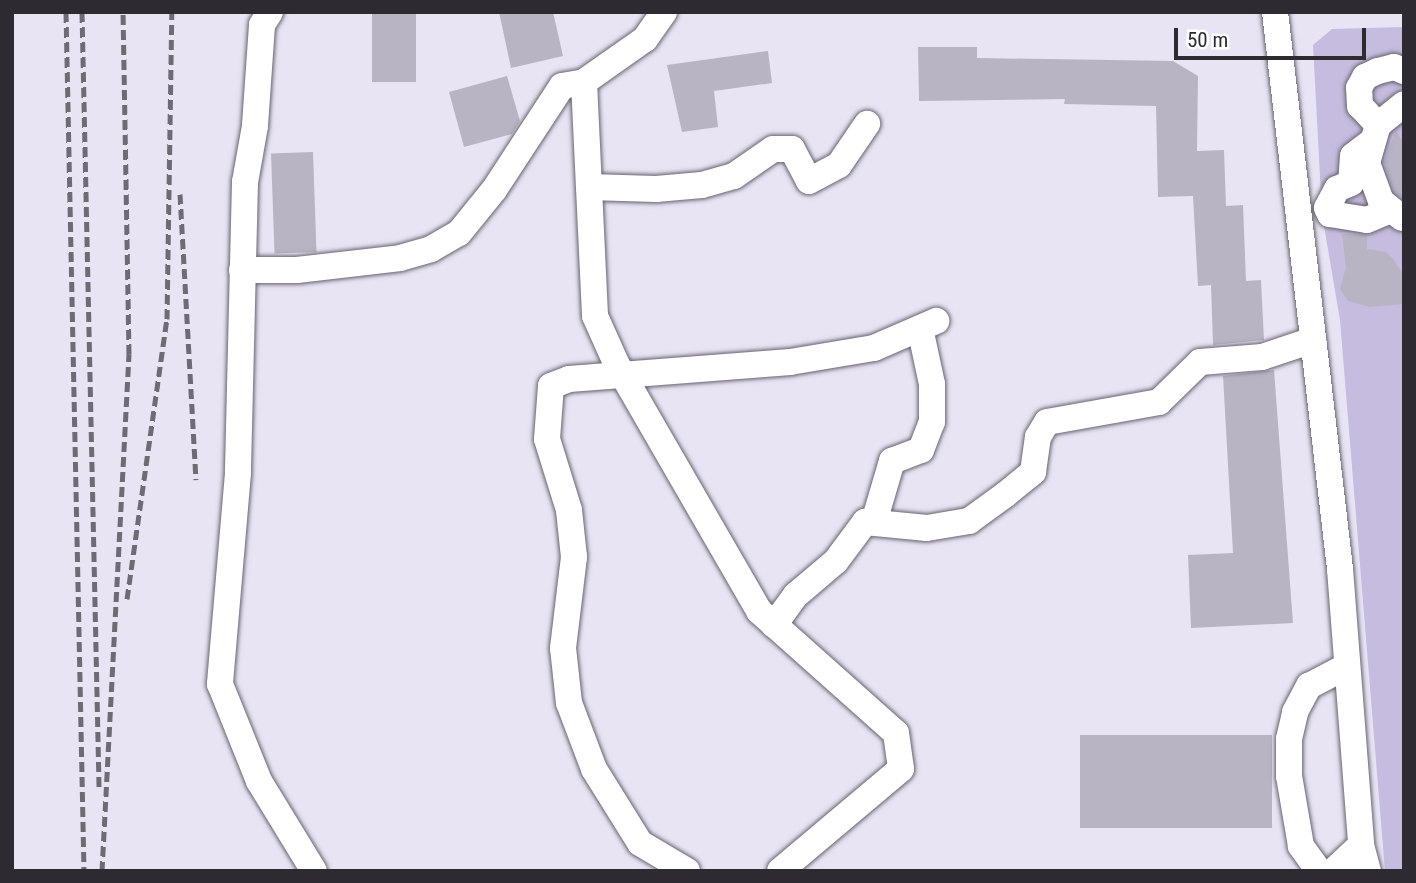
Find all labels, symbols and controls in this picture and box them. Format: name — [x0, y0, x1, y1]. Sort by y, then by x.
scale bar — [1178, 14, 1370, 58]
text: 50 m — [1187, 28, 1228, 52]

